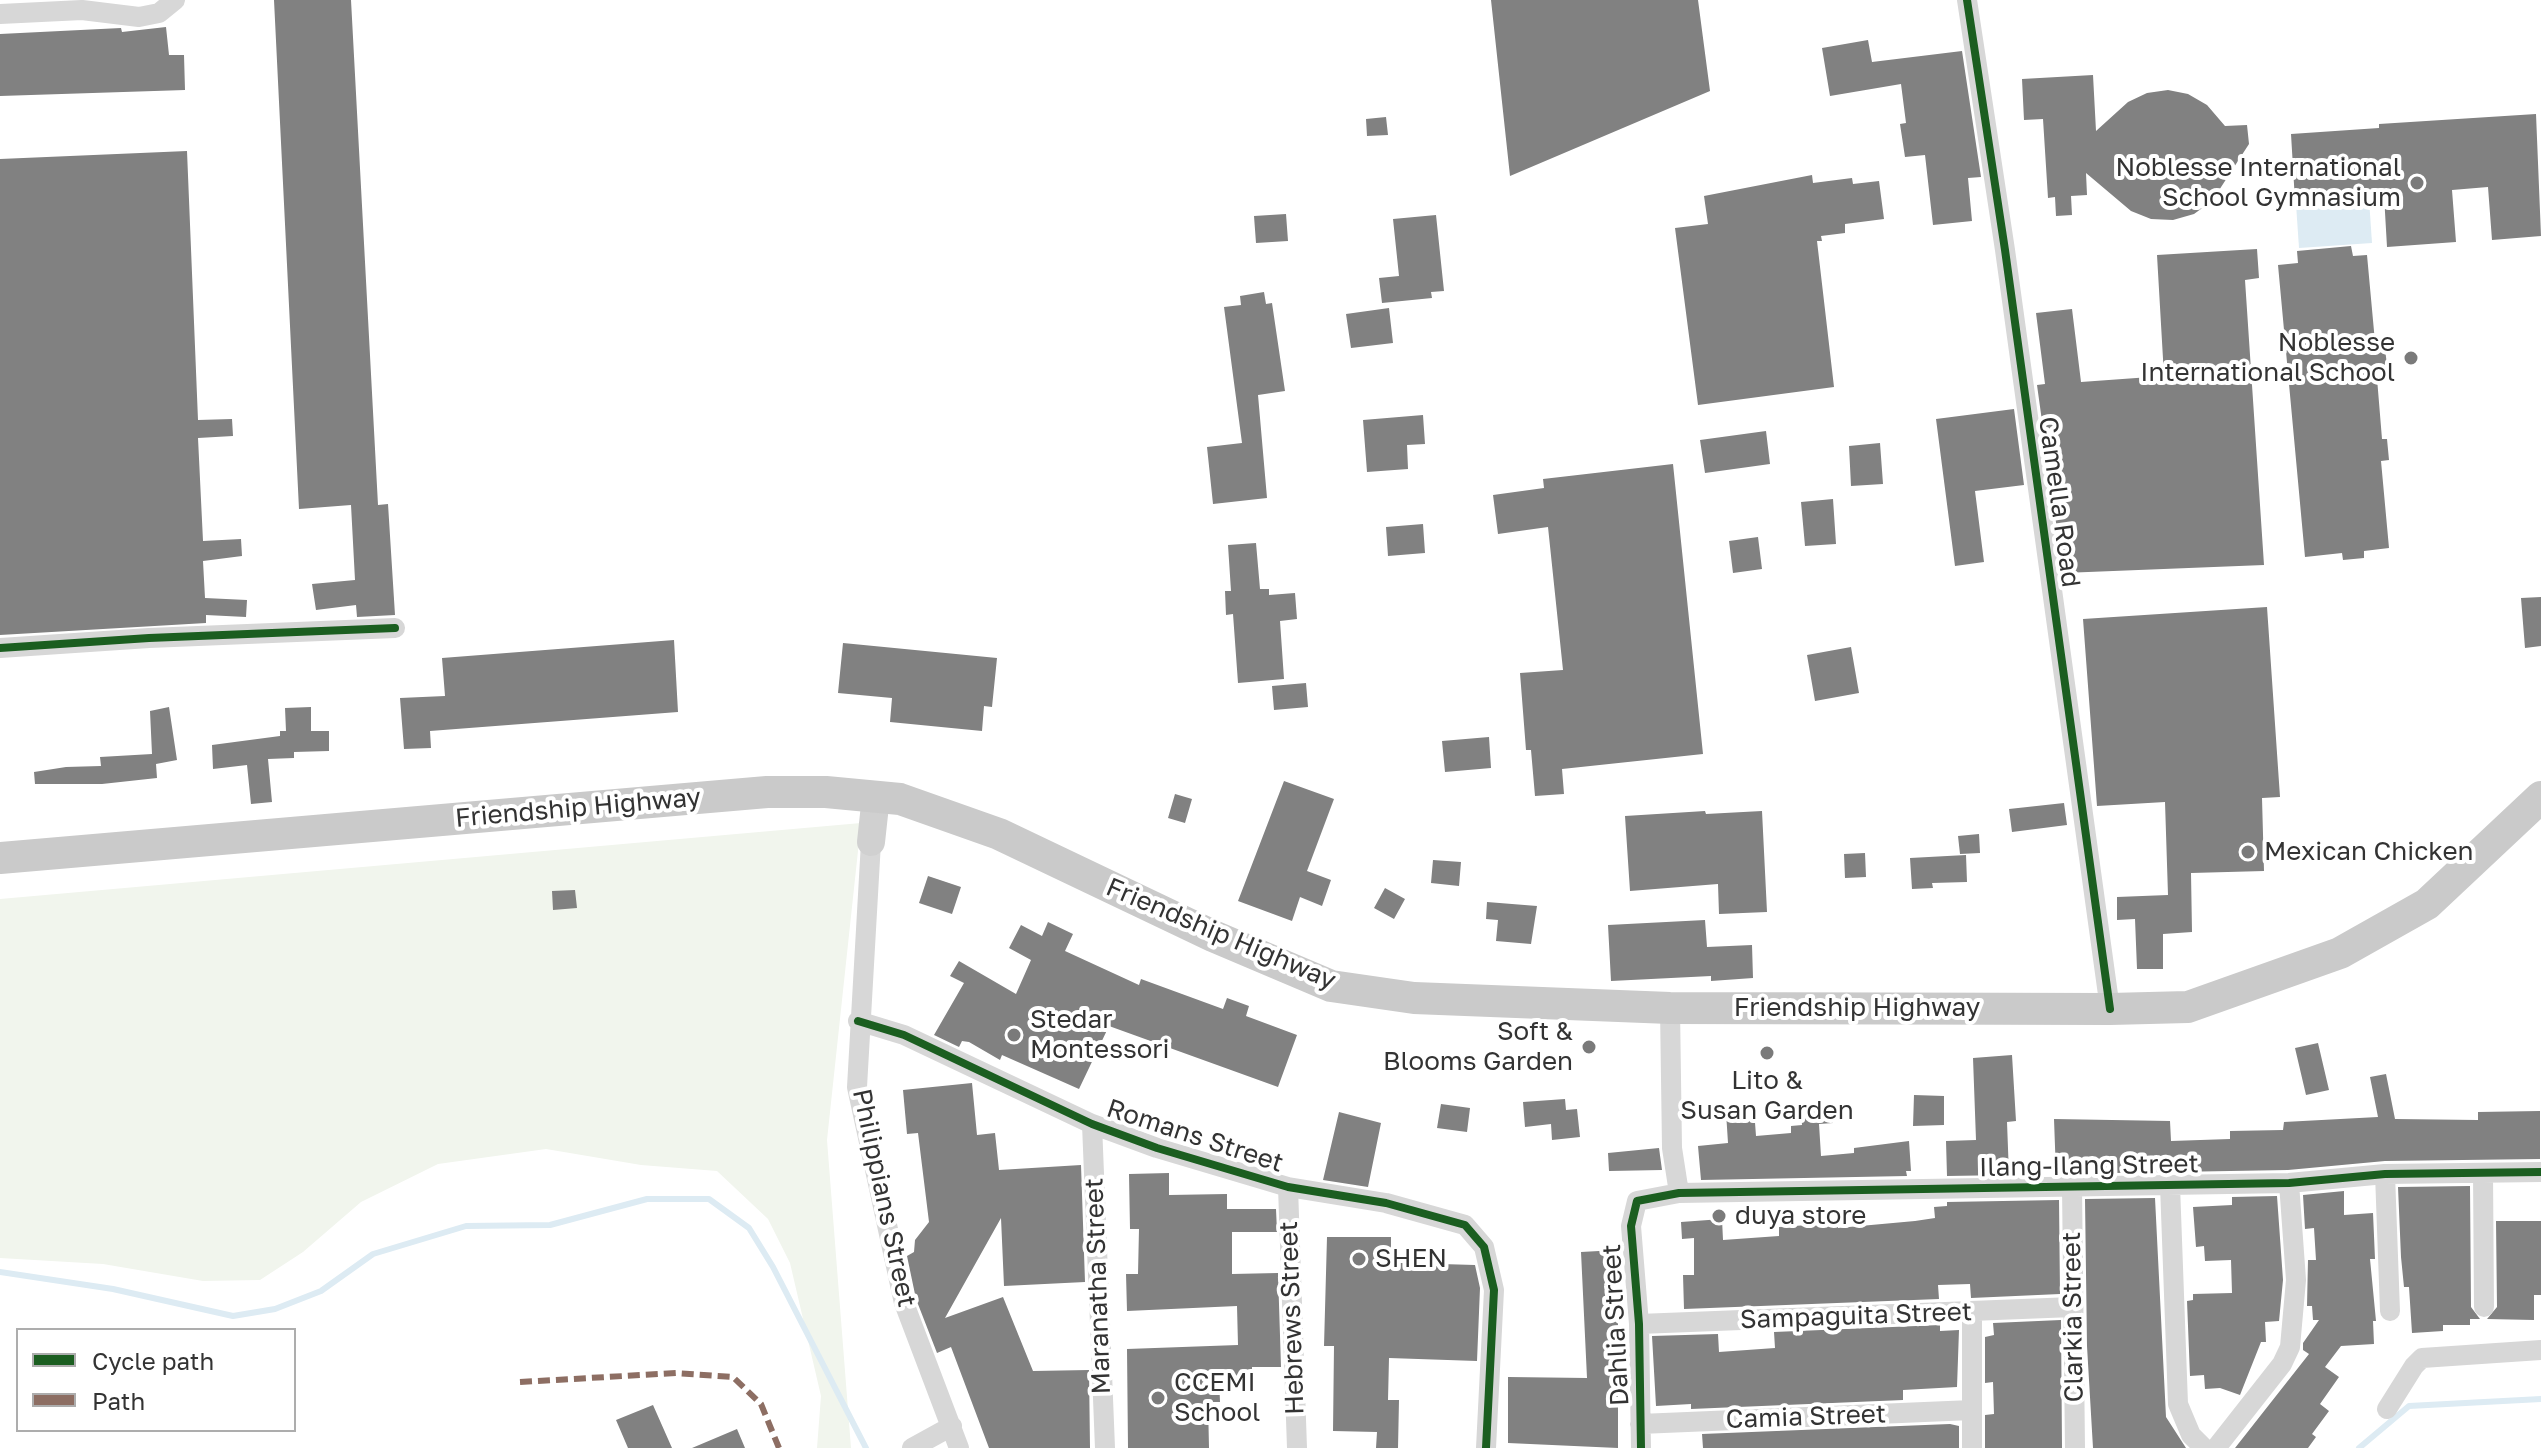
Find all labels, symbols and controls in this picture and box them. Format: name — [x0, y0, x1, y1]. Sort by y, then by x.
place label: Noblesse International School Gymnasium — [2115, 152, 2401, 214]
marker: Noblesse International School Gymnasium — [2408, 174, 2426, 192]
place label: Noblesse International School — [2140, 327, 2395, 388]
marker: Noblesse International School — [2402, 349, 2420, 367]
street label: Camella Road — [2032, 415, 2086, 589]
street label: Friendship Highway — [454, 782, 702, 834]
place label: Mexican Chicken — [2264, 836, 2474, 868]
marker: Mexican Chicken — [2239, 843, 2257, 861]
street label: Friendship Highway — [1101, 871, 1341, 997]
street label: Friendship Highway — [1734, 992, 1980, 1024]
place label: Stedar Montessori — [1030, 1004, 1169, 1066]
place label: Soft & Blooms Garden — [1383, 1016, 1573, 1078]
marker: Stedar Montessori — [1005, 1026, 1023, 1044]
marker: Soft & Blooms Garden — [1580, 1038, 1598, 1056]
marker: Lito & Susan Garden — [1758, 1044, 1776, 1062]
place label: Lito & Susan Garden — [1680, 1065, 1854, 1126]
street label: Philippians Street — [846, 1086, 922, 1310]
street label: Romans Street — [1103, 1093, 1287, 1179]
street label: Ilang-Ilang Street — [1979, 1148, 2199, 1184]
street label: Maranatha Street — [1079, 1177, 1117, 1395]
place label: duya store — [1735, 1200, 1866, 1232]
marker: duya store — [1710, 1207, 1728, 1225]
street label: Hebrews Street — [1273, 1221, 1311, 1415]
street label: Clarkia Street — [2056, 1231, 2090, 1403]
place label: SHEN — [1375, 1243, 1447, 1275]
street label: Dahlia Street — [1596, 1243, 1636, 1407]
marker: SHEN — [1350, 1250, 1368, 1268]
street label: Sampaguita Street — [1739, 1296, 1973, 1336]
legend — [16, 1328, 296, 1432]
text: Cycle path — [92, 1346, 214, 1375]
place label: CCEMI School — [1174, 1367, 1260, 1428]
text: Path — [92, 1386, 145, 1415]
marker: CCEMI School — [1149, 1389, 1167, 1407]
street label: Camia Street — [1725, 1399, 1887, 1435]

